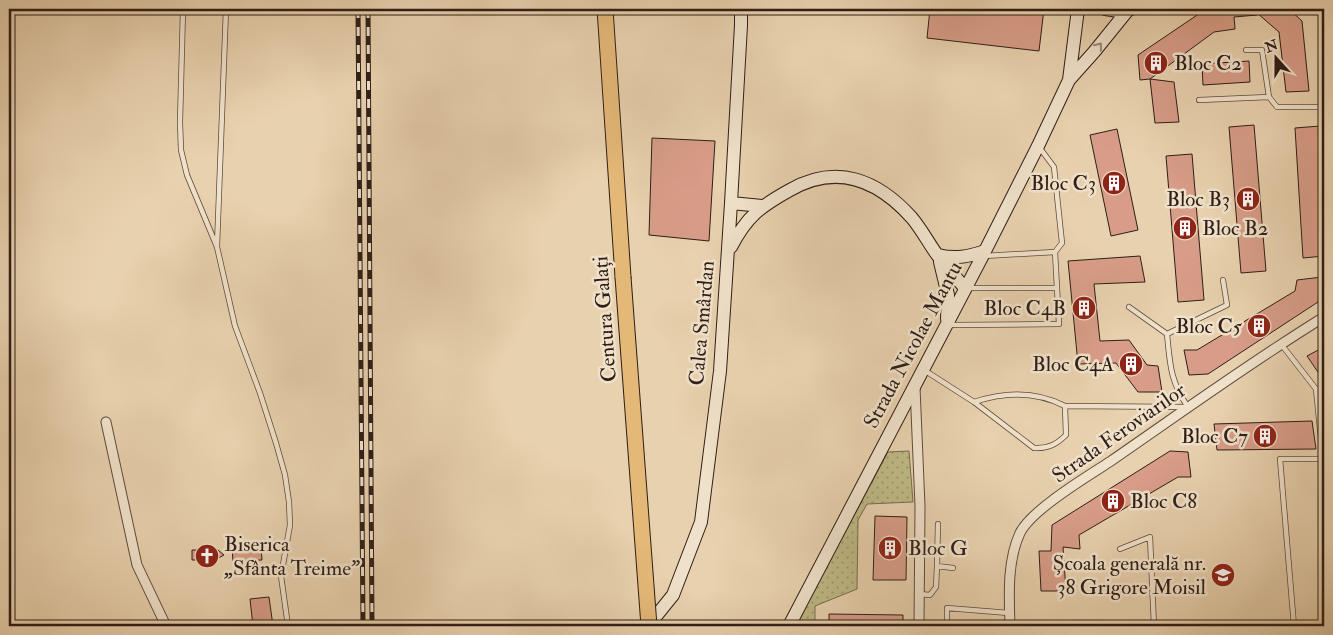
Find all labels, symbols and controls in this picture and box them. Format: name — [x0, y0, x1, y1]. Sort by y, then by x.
north arrow — [1250, 32, 1300, 82]
text: N — [1262, 36, 1281, 57]
one-way arrow — [1094, 43, 1102, 52]
building icon: Bloc C2 — [1143, 50, 1169, 76]
place label: Bloc C2 — [1174, 50, 1242, 77]
place label: Bloc C3 — [1031, 170, 1096, 197]
building icon: Bloc C3 — [1101, 170, 1127, 196]
place label: Bloc B3 — [1166, 186, 1230, 213]
building icon: Bloc B3 — [1235, 186, 1261, 212]
building icon: Bloc B2 — [1172, 215, 1198, 241]
place label: Bloc B2 — [1202, 215, 1268, 242]
street label: Centura Galați — [587, 255, 623, 383]
street label: Strada Nicolae Mantu — [858, 257, 968, 433]
street label: Calea Smârdan — [683, 259, 721, 387]
place label: Bloc C4B — [984, 295, 1066, 322]
building icon: Bloc C4B — [1071, 295, 1097, 321]
place label: Bloc C5 — [1175, 313, 1243, 340]
building icon: Bloc C5 — [1246, 313, 1272, 339]
place label: Bloc C4A — [1032, 351, 1114, 378]
building icon: Bloc C4A — [1118, 351, 1144, 377]
street label: Strada Feroviarilor — [1047, 377, 1191, 489]
place label: Bloc C7 — [1181, 423, 1248, 450]
building icon: Bloc C7 — [1252, 423, 1278, 449]
building icon: Bloc C8 — [1100, 488, 1126, 514]
place label: Bloc C8 — [1130, 488, 1197, 515]
place label: Biserica „Sfânta Treime" — [223, 531, 360, 582]
building icon: Bloc G — [877, 535, 903, 561]
place label: Bloc G — [908, 535, 968, 562]
church icon: Biserica „Sfânta Treime" — [194, 543, 220, 569]
place label: Școala generală nr. 38 Grigore Moisil — [1053, 550, 1207, 601]
school or university icon: Școala generală nr. 38 Grigore Moisil — [1210, 562, 1236, 588]

